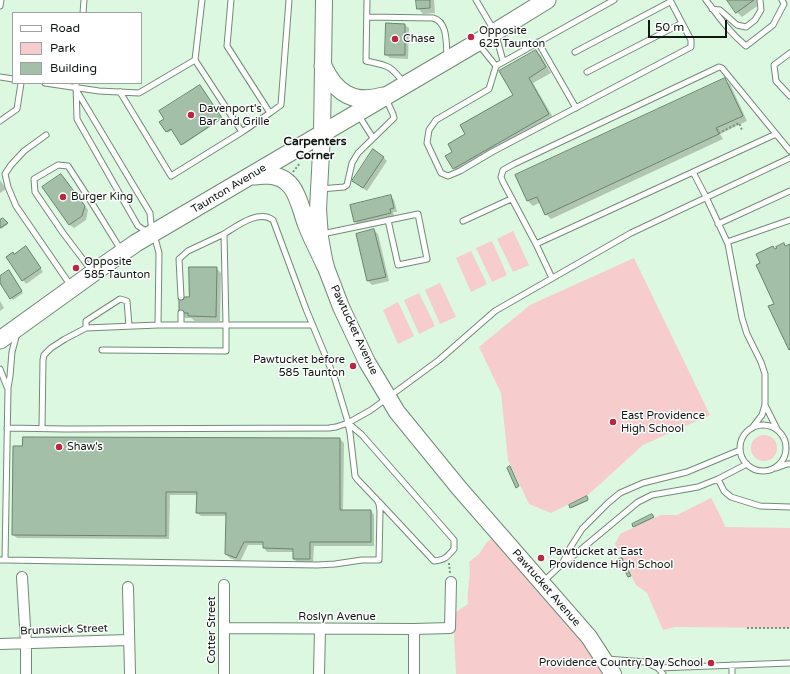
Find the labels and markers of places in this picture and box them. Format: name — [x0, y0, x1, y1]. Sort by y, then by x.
place label: Opposite 625 Taunton — [479, 24, 545, 50]
place label: Chase — [403, 32, 435, 46]
marker: Opposite 625 Taunton — [466, 32, 476, 42]
marker: Chase — [390, 34, 400, 44]
place label: Davenport's Bar and Grille — [199, 102, 270, 128]
marker: Davenport's Bar and Grille — [186, 110, 196, 120]
place label: Burger King — [71, 190, 133, 204]
marker: Burger King — [58, 192, 68, 202]
place label: Opposite 585 Taunton — [84, 255, 150, 281]
marker: Opposite 585 Taunton — [71, 263, 81, 273]
place label: Pawtucket before 585 Taunton — [253, 353, 345, 379]
marker: Pawtucket before 585 Taunton — [348, 361, 358, 371]
place label: East Providence High School — [621, 409, 705, 435]
marker: East Providence High School — [608, 417, 618, 427]
place label: Shaw's — [67, 440, 103, 454]
marker: Shaw's — [54, 442, 64, 452]
place label: Pawtucket at East Providence High School — [549, 545, 673, 571]
marker: Pawtucket at East Providence High School — [536, 553, 546, 563]
place label: Providence Country Day School — [539, 656, 703, 670]
marker: Providence Country Day School — [706, 658, 716, 668]

